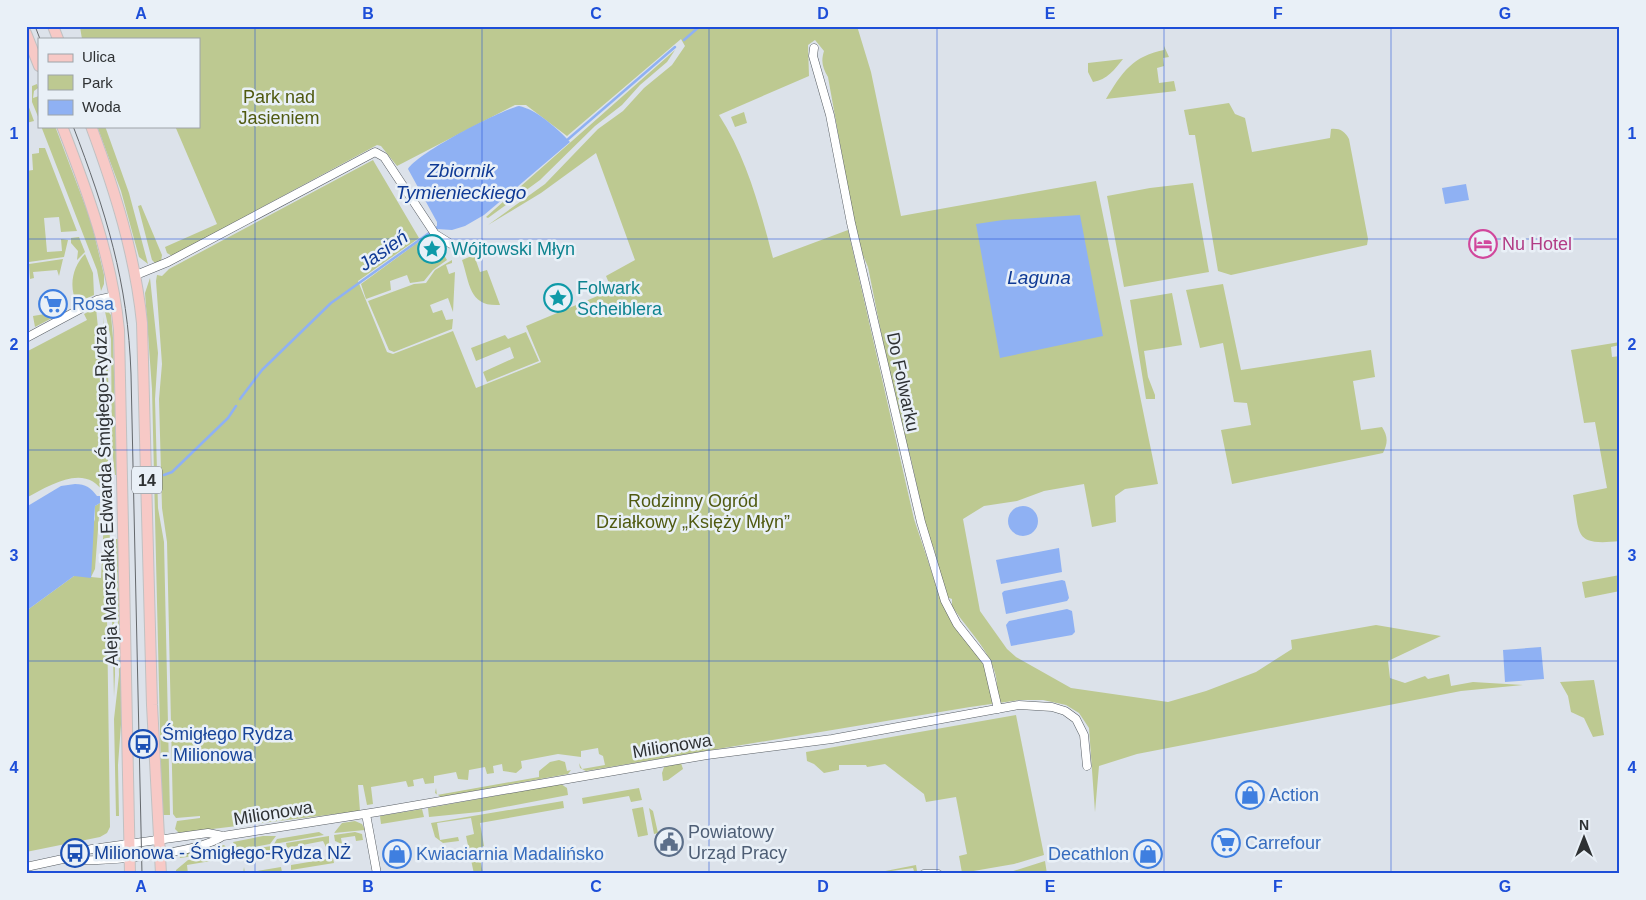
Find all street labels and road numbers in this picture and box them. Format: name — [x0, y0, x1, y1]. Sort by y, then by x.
street label: Aleja Marszałka Edwarda Śmigłego-Rydza — [89, 325, 122, 666]
street label: Do Folwarku — [883, 331, 923, 433]
road number: 14 — [132, 466, 162, 494]
street label: Milionowa — [631, 730, 714, 762]
street label: Milionowa — [232, 797, 315, 829]

